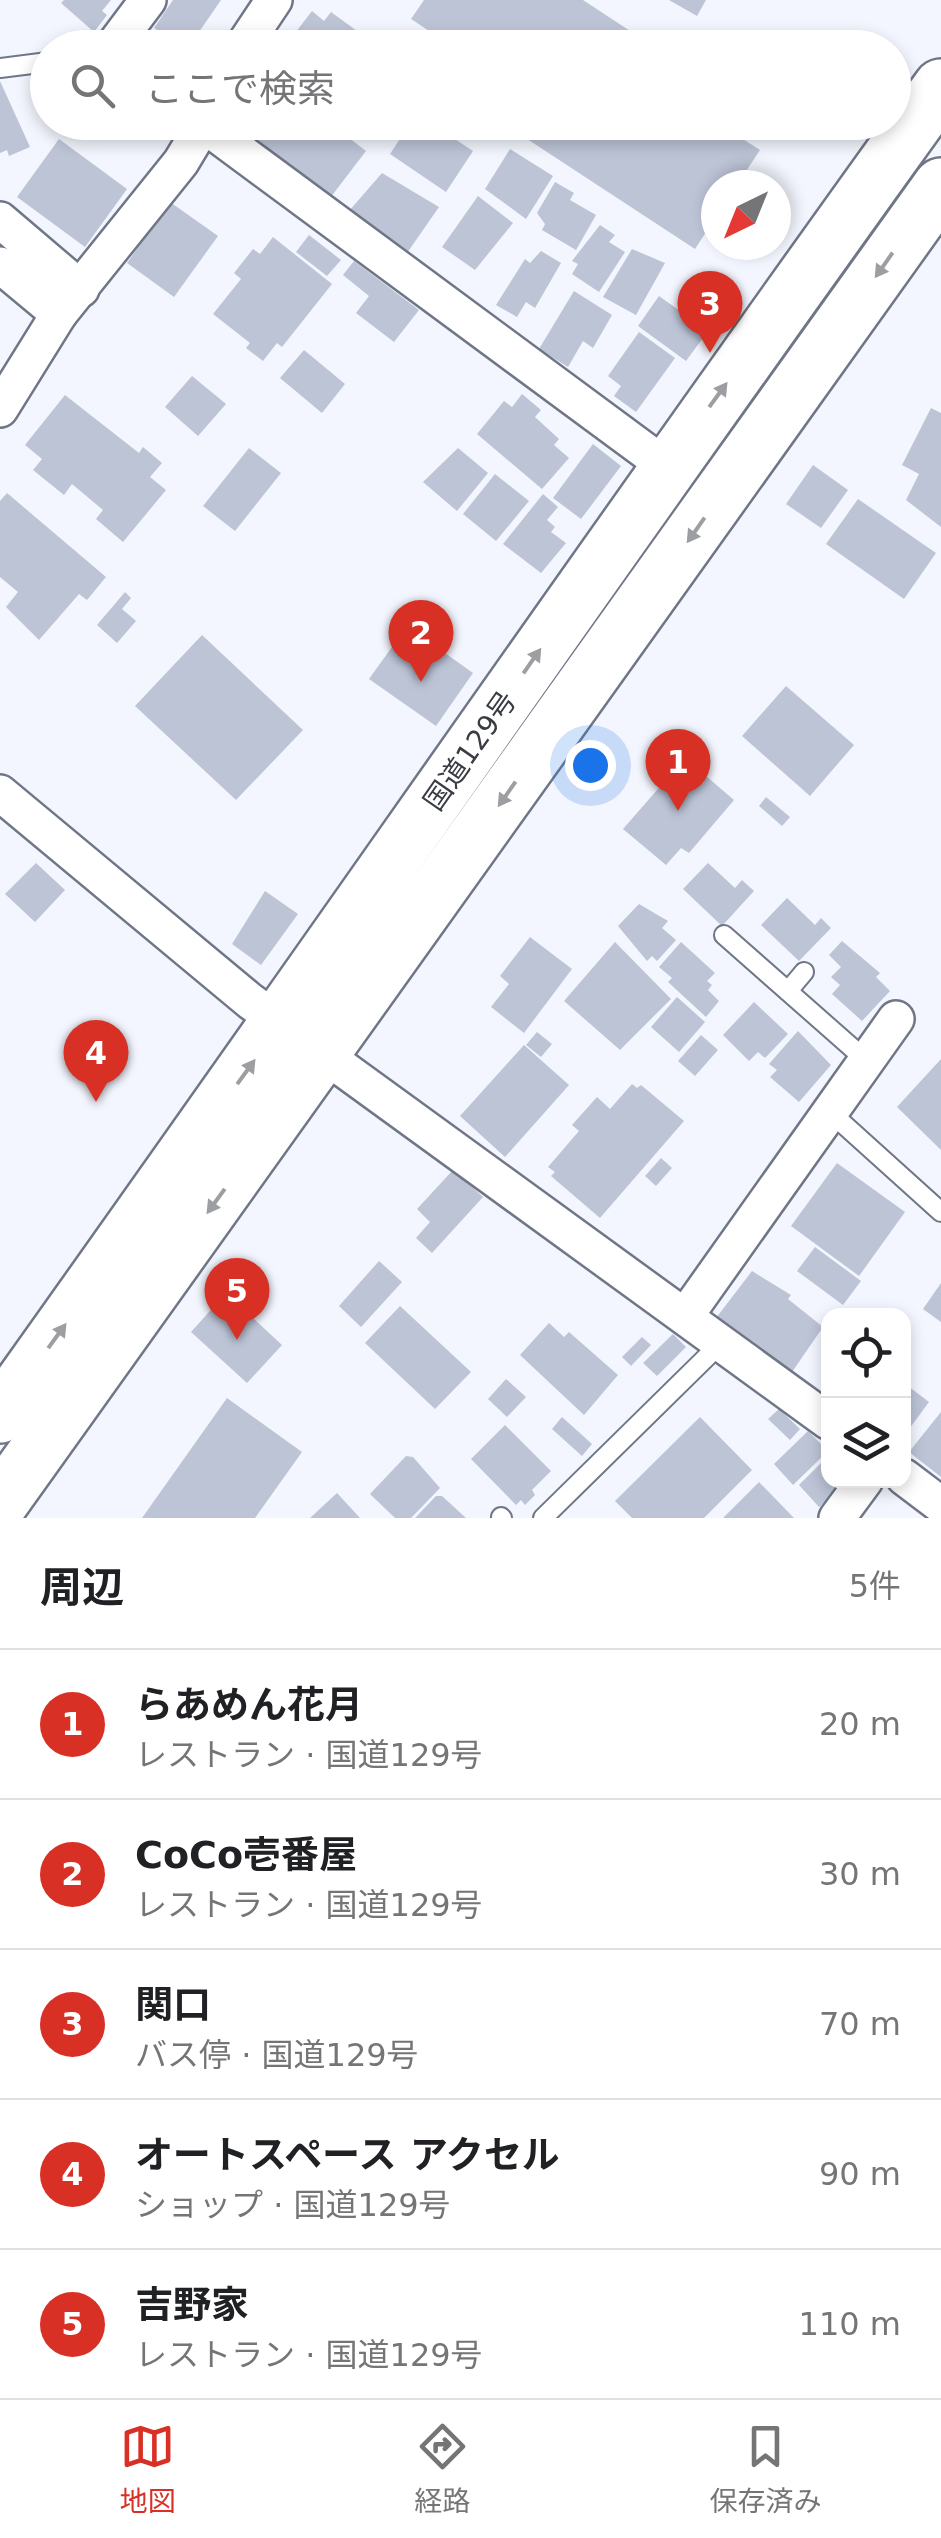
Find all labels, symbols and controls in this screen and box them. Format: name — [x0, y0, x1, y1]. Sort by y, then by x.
search box — [30, 30, 911, 140]
icon: search — [65, 58, 120, 113]
text: ここで検索 — [145, 67, 335, 111]
north arrow — [701, 170, 791, 260]
one-way arrow — [875, 252, 895, 278]
pin: 3 — [678, 270, 742, 353]
one-way arrow — [708, 382, 728, 409]
one-way arrow — [687, 516, 706, 543]
pin: 2 — [388, 600, 454, 682]
one-way arrow — [522, 648, 541, 675]
street label: 国道129号 — [417, 685, 523, 817]
pin: 1 — [646, 728, 710, 811]
your location — [565, 740, 616, 791]
one-way arrow — [498, 781, 517, 808]
pin: 4 — [64, 1020, 128, 1102]
one-way arrow — [235, 1058, 255, 1085]
one-way arrow — [207, 1188, 227, 1214]
pin: 5 — [204, 1258, 270, 1340]
map controls — [821, 1308, 911, 1488]
button: locate — [821, 1308, 911, 1398]
one-way arrow — [47, 1323, 66, 1349]
button: layers — [821, 1398, 911, 1488]
text: 周辺 — [40, 1563, 124, 1612]
text: 5件 — [849, 1567, 901, 1605]
text: らあめん花月 — [135, 1683, 363, 1727]
text: 1 — [61, 1705, 84, 1743]
text: 20 m — [819, 1705, 901, 1743]
text: レストラン · 国道129号 — [135, 1736, 483, 1774]
text: CoCo壱番屋 — [135, 1833, 357, 1877]
text: 2 — [61, 1855, 84, 1893]
text: 30 m — [819, 1855, 901, 1893]
text: レストラン · 国道129号 — [135, 1886, 483, 1924]
text: 関口 — [135, 1983, 211, 2027]
text: 3 — [61, 2005, 84, 2043]
text: 70 m — [819, 2005, 901, 2043]
text: バス停 · 国道129号 — [135, 2036, 419, 2074]
text: オートスペース アクセル — [135, 2133, 560, 2177]
text: 4 — [61, 2155, 84, 2193]
text: 90 m — [819, 2155, 901, 2193]
text: ショップ · 国道129号 — [135, 2186, 451, 2224]
text: 吉野家 — [135, 2283, 249, 2327]
text: 5 — [61, 2305, 84, 2343]
text: 110 m — [799, 2305, 901, 2343]
text: レストラン · 国道129号 — [135, 2336, 483, 2374]
tab: 地図 — [119, 2419, 176, 2519]
tab: 経路 — [414, 2419, 471, 2519]
tab: 保存済み — [709, 2419, 822, 2519]

